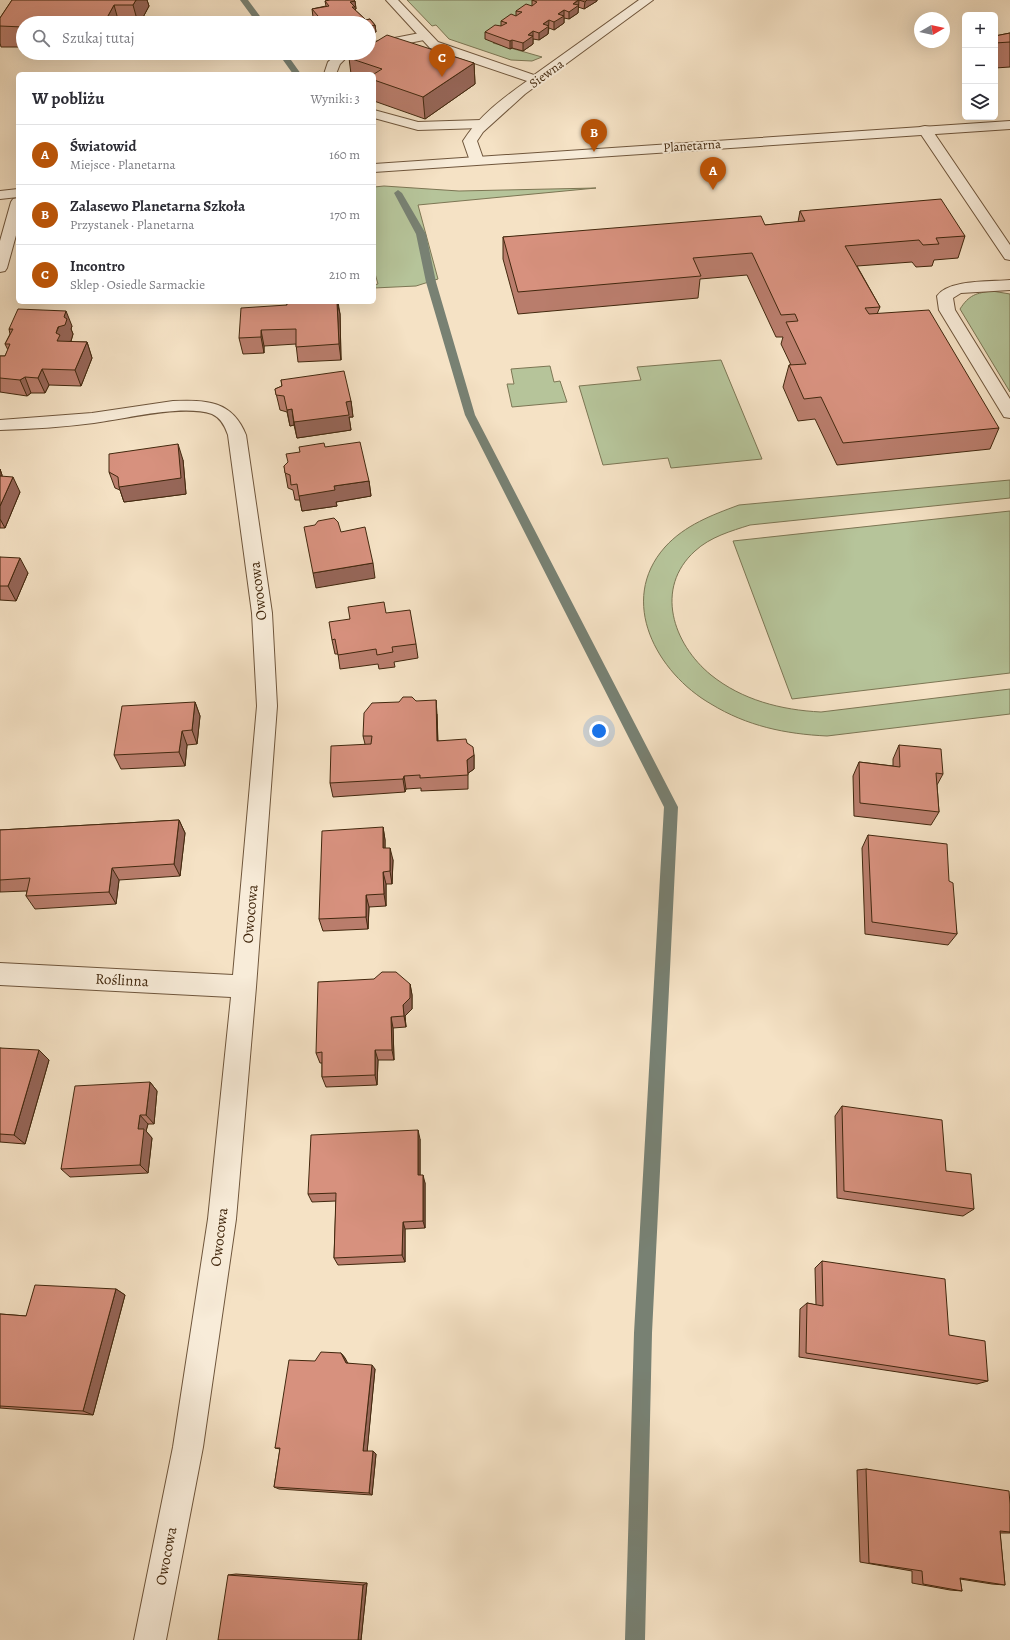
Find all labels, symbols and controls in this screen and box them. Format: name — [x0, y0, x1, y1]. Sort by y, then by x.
north arrow — [914, 12, 950, 48]
map controls — [962, 12, 998, 120]
button: + — [962, 12, 998, 48]
search box — [16, 16, 376, 60]
icon: search — [30, 27, 52, 49]
text: Szukaj tutaj — [62, 28, 135, 48]
pin: C — [429, 44, 455, 77]
button: − — [962, 48, 998, 84]
street label: Siewna — [526, 55, 567, 92]
button: layers — [962, 84, 998, 120]
text: W pobliżu — [32, 87, 104, 110]
text: Wyniki: 3 — [310, 90, 360, 107]
pin: B — [581, 119, 607, 152]
street label: Planetarna — [663, 135, 721, 156]
text: Światowid — [70, 136, 136, 156]
text: A — [41, 146, 49, 163]
text: 160 m — [329, 146, 360, 163]
text: Miejsce · Planetarna — [70, 156, 176, 173]
pin: A — [700, 157, 726, 190]
text: Zalasewo Planetarna Szkoła — [70, 196, 245, 216]
text: B — [41, 206, 49, 223]
text: 170 m — [330, 206, 360, 223]
text: Przystanek · Planetarna — [70, 216, 194, 233]
text: Incontro — [70, 256, 125, 276]
text: C — [41, 266, 49, 283]
text: 210 m — [329, 266, 360, 283]
text: Sklep · Osiedle Sarmackie — [70, 276, 205, 293]
street label: Owocowa — [244, 560, 272, 622]
your location — [589, 721, 609, 741]
street label: Owocowa — [237, 884, 263, 944]
street label: Roślinna — [95, 969, 149, 991]
street label: Owocowa — [205, 1206, 233, 1268]
street label: Owocowa — [151, 1525, 181, 1587]

